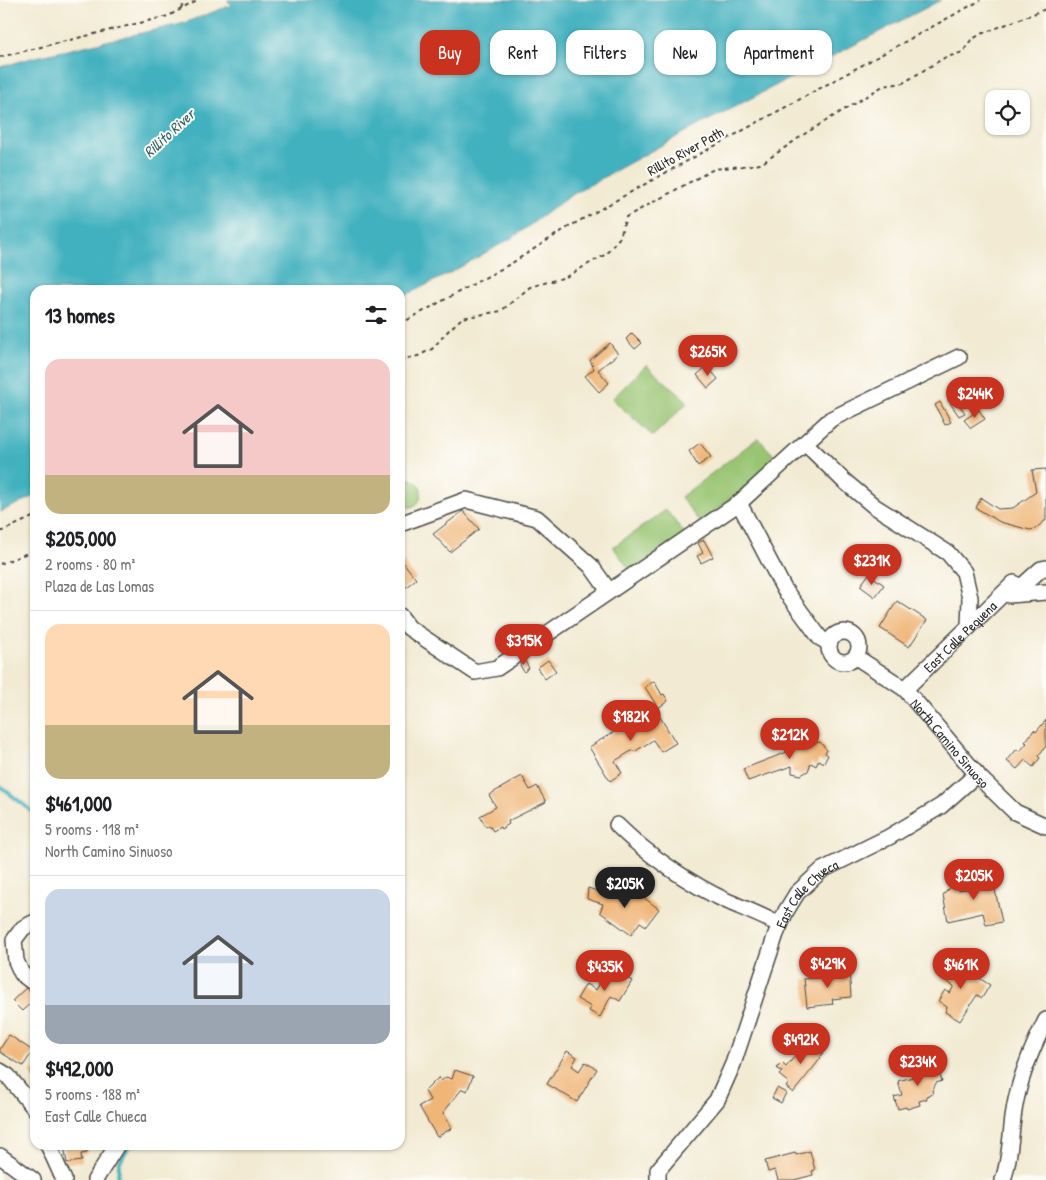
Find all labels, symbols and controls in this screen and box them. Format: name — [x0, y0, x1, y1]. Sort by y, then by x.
chip: Buy — [420, 30, 480, 75]
chip: Rent — [490, 30, 556, 75]
chip: Filters — [566, 30, 644, 75]
chip: New — [654, 30, 716, 75]
chip: Apartment — [726, 30, 832, 75]
map controls — [985, 90, 1030, 135]
button: locate — [985, 90, 1030, 135]
water label: Rillito River — [139, 102, 201, 162]
street label: Rillito River Path — [643, 122, 727, 180]
text: 13 homes — [45, 301, 115, 330]
icon: filters — [362, 301, 390, 329]
pin: $265K — [673, 334, 743, 377]
text: $265K — [689, 340, 727, 362]
pin: $244K — [940, 376, 1010, 419]
text: $244K — [957, 382, 993, 404]
icon: home — [173, 391, 263, 481]
text: $205,000 — [45, 524, 116, 553]
pin: $231K — [837, 544, 907, 586]
text: $231K — [854, 549, 890, 571]
text: 2 rooms · 80 m² — [45, 553, 135, 575]
text: Plaza de Las Lomas — [45, 575, 154, 597]
street label: East Calle Pequena — [919, 596, 1001, 676]
pin: $315K — [489, 624, 559, 666]
text: $315K — [506, 629, 542, 651]
icon: home — [173, 657, 263, 747]
street label: North Camino Sinuoso — [907, 694, 994, 792]
pin: $182K — [596, 700, 666, 742]
text: $182K — [613, 705, 649, 727]
pin: $212K — [755, 718, 825, 760]
text: $212K — [771, 723, 809, 745]
text: $461,000 — [45, 789, 112, 818]
text: 5 rooms · 118 m² — [45, 818, 139, 840]
text: North Camino Sinuoso — [45, 840, 173, 862]
street label: East Calle Chueca — [770, 854, 841, 931]
pin: $205K — [939, 858, 1009, 901]
text: $205K — [955, 864, 993, 886]
pin: $205K — [590, 866, 660, 909]
text: $205K — [606, 872, 644, 894]
icon: home — [173, 922, 263, 1012]
pin: $429K — [793, 946, 863, 989]
pin: $461K — [926, 948, 996, 990]
pin: $435K — [570, 950, 640, 992]
text: $429K — [810, 952, 846, 974]
text: $461K — [944, 953, 978, 975]
text: $435K — [587, 955, 623, 977]
pin: $492K — [766, 1022, 836, 1065]
text: $492K — [783, 1028, 819, 1050]
pin: $234K — [883, 1044, 953, 1087]
text: $234K — [899, 1050, 937, 1072]
text: $492,000 — [45, 1054, 114, 1083]
text: 5 rooms · 188 m² — [45, 1083, 140, 1105]
text: East Calle Chueca — [45, 1105, 146, 1127]

